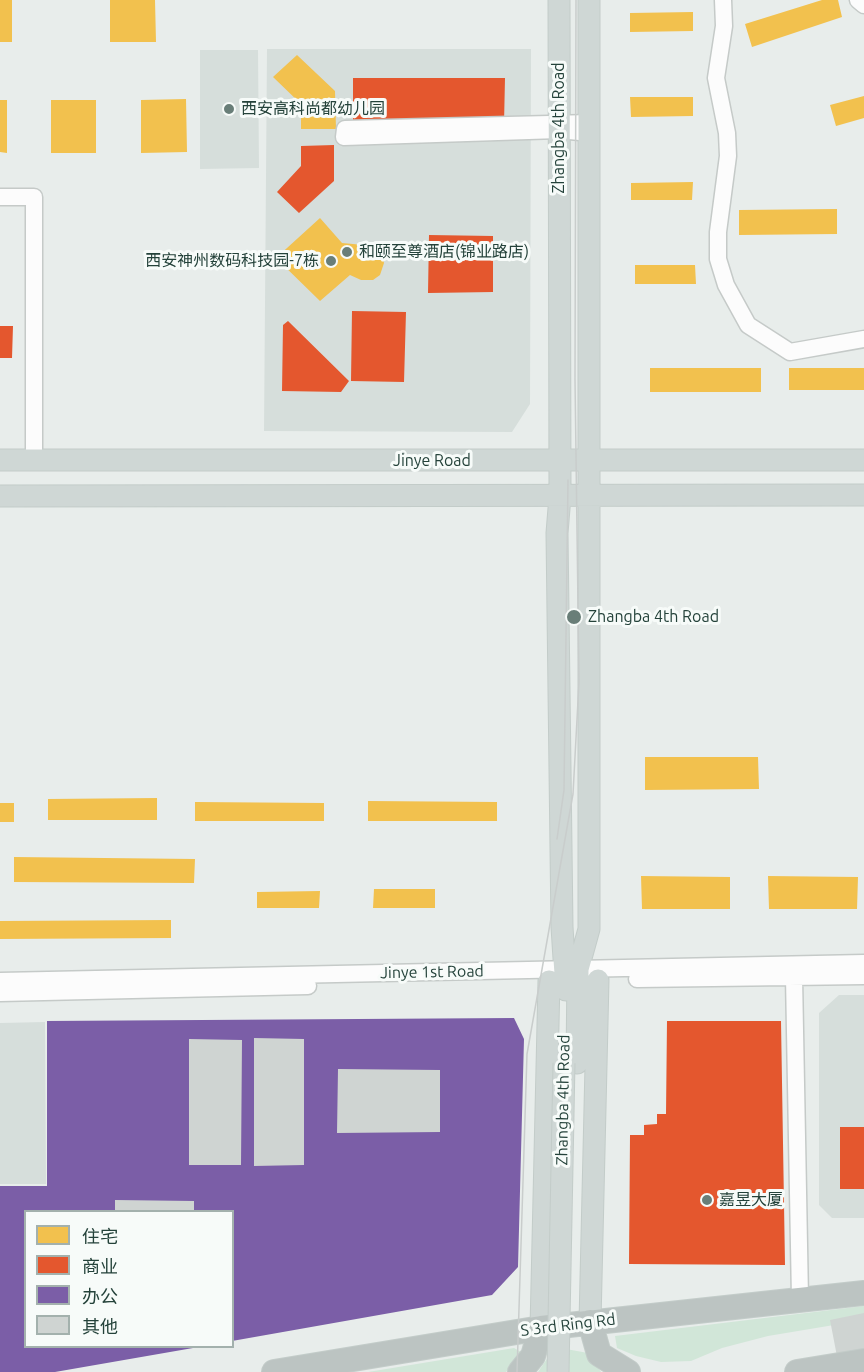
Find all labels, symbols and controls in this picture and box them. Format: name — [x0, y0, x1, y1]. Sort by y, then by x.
street label: Zhangba 4th Road — [549, 63, 569, 193]
place label: 西安高科尚都幼儿园 — [241, 99, 385, 119]
marker: 西安高科尚都幼儿园 — [222, 102, 236, 116]
place label: 和颐至尊酒店(锦业路店) — [359, 242, 529, 262]
marker: 和颐至尊酒店(锦业路店) — [340, 245, 354, 259]
place label: 西安神州数码科技园-7栋 — [145, 251, 319, 271]
marker: 西安神州数码科技园-7栋 — [324, 254, 338, 268]
street label: Jinye Road — [393, 451, 471, 471]
place label: Zhangba 4th Road — [588, 607, 719, 627]
marker: Zhangba 4th Road — [565, 608, 583, 626]
street label: Jinye 1st Road — [380, 961, 484, 983]
street label: Zhangba 4th Road — [552, 1034, 574, 1166]
place label: 嘉昱大厦 — [719, 1190, 783, 1210]
marker: 嘉昱大厦 — [700, 1193, 714, 1207]
legend — [24, 1210, 234, 1348]
text: 住宅 — [82, 1226, 118, 1246]
text: 商业 — [82, 1256, 118, 1276]
text: 办公 — [82, 1286, 118, 1306]
street label: S 3rd Ring Rd — [520, 1310, 616, 1340]
text: 其他 — [82, 1316, 118, 1336]

